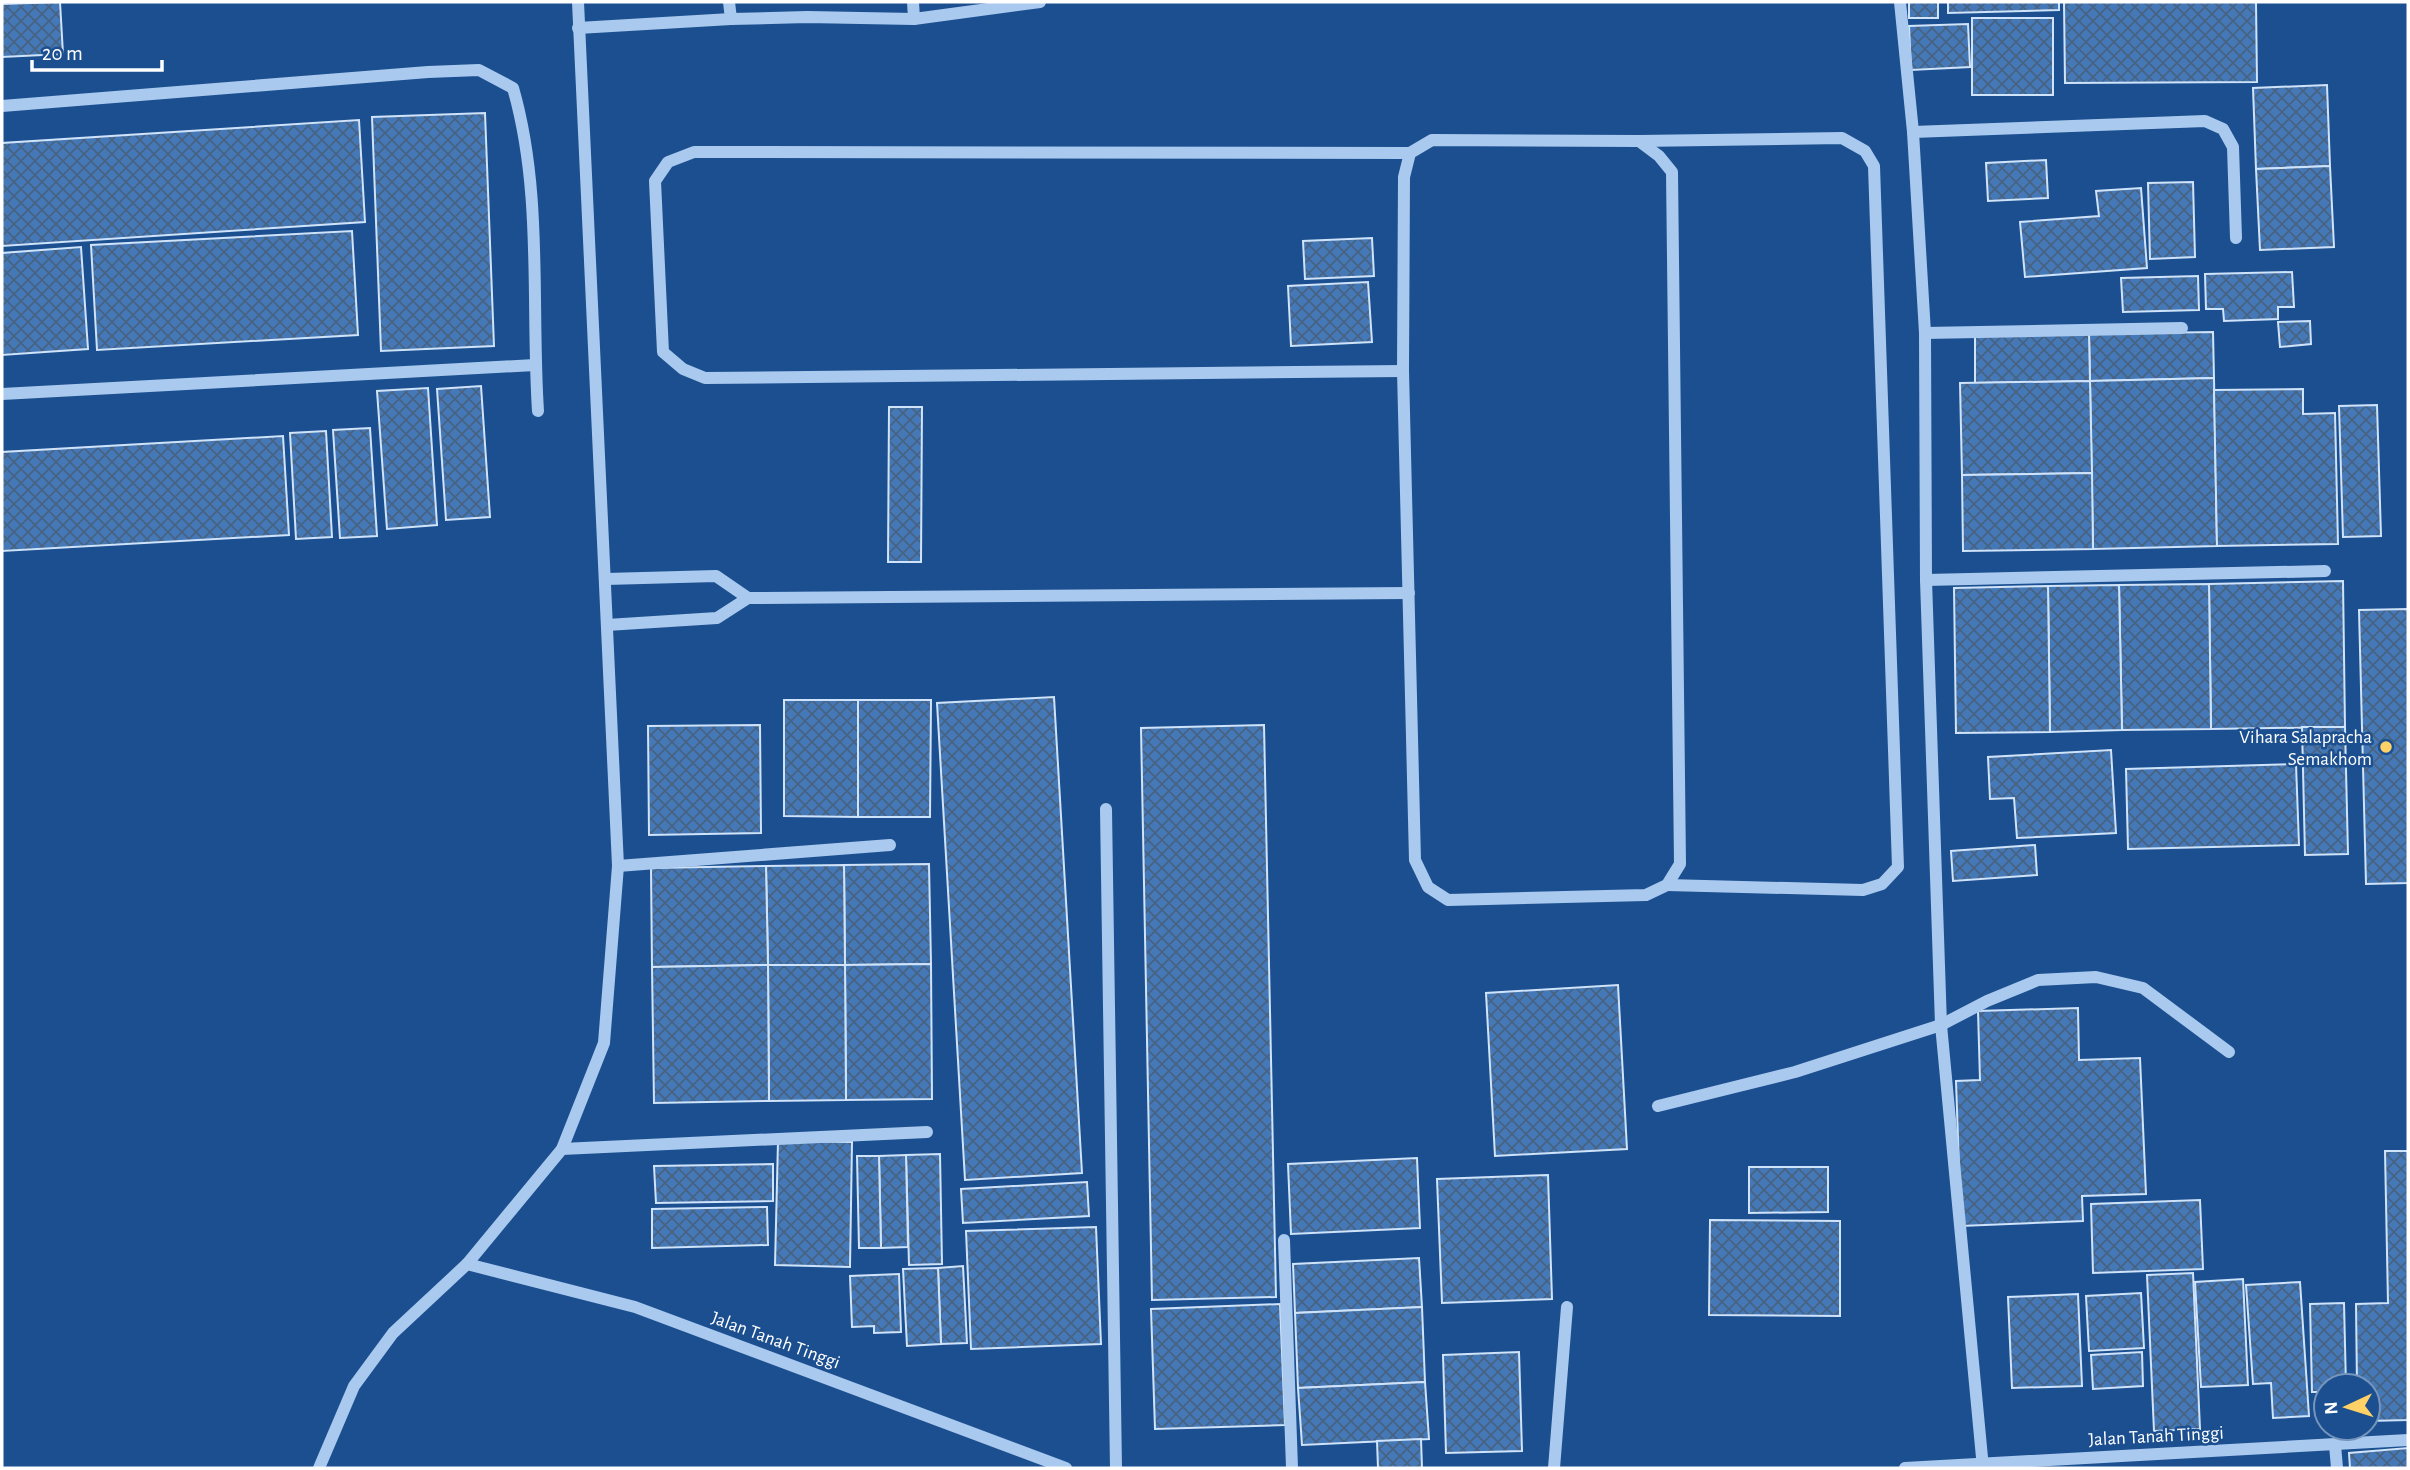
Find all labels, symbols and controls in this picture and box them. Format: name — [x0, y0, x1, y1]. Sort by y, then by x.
scale bar — [32, 28, 161, 72]
text: 20 m — [42, 43, 83, 64]
place label: Vihara Salapracha Semakhom — [2239, 728, 2372, 769]
marker: Vihara Salapracha Semakhom — [2378, 739, 2394, 755]
street label: Jalan Tanah Tinggi — [709, 1308, 842, 1373]
north arrow — [2312, 1372, 2382, 1442]
text: N — [2322, 1401, 2341, 1415]
street label: Jalan Tanah Tinggi — [2088, 1423, 2224, 1450]

